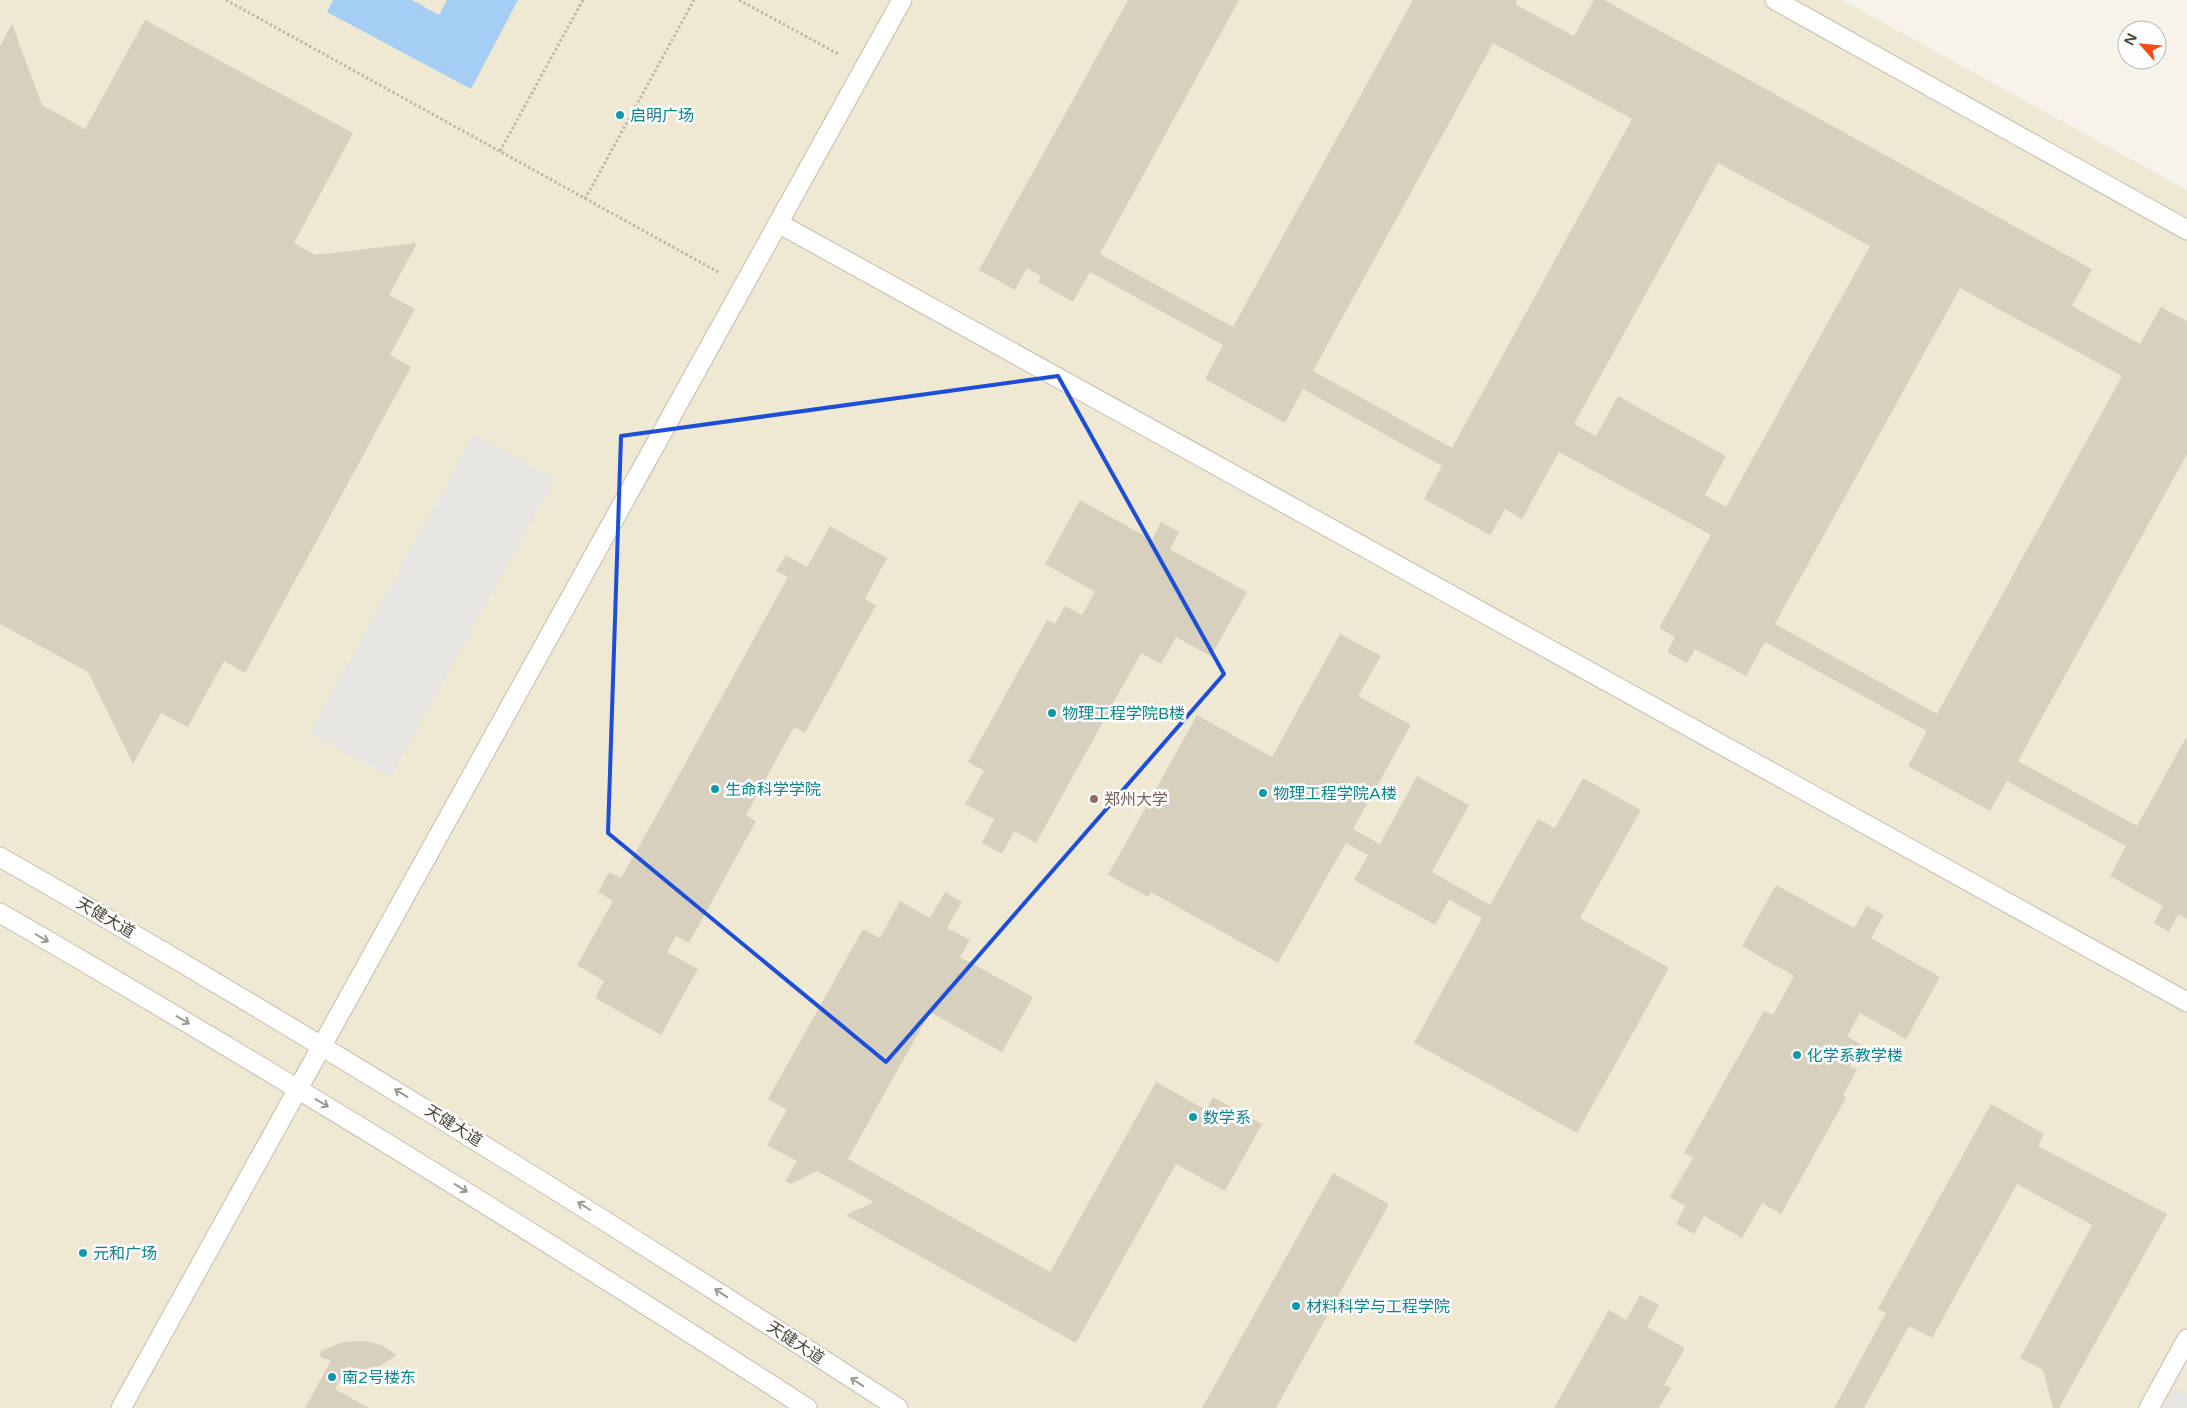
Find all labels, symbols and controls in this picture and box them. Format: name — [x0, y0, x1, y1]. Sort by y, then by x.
north arrow — [2117, 20, 2167, 70]
text: N — [2121, 30, 2141, 48]
place label: 启明广场 — [630, 106, 694, 126]
marker: 启明广场 — [614, 109, 626, 121]
place label: 物理工程学院B楼 — [1062, 704, 1185, 724]
marker: 物理工程学院B楼 — [1046, 707, 1058, 719]
place label: 生命科学学院 — [725, 780, 821, 800]
marker: 生命科学学院 — [709, 783, 721, 795]
place label: 物理工程学院A楼 — [1273, 784, 1397, 804]
marker: 物理工程学院A楼 — [1257, 787, 1269, 799]
place label: 郑州大学 — [1104, 790, 1168, 810]
marker: 郑州大学 — [1088, 793, 1100, 805]
street label: 天健大道 — [73, 893, 138, 943]
one-way arrow — [35, 933, 49, 943]
one-way arrow — [175, 1015, 189, 1025]
place label: 化学系教学楼 — [1807, 1046, 1903, 1066]
marker: 化学系教学楼 — [1791, 1049, 1803, 1061]
one-way arrow — [395, 1087, 409, 1097]
one-way arrow — [315, 1098, 329, 1108]
street label: 天健大道 — [421, 1100, 486, 1151]
place label: 数学系 — [1203, 1108, 1251, 1128]
marker: 数学系 — [1187, 1111, 1199, 1123]
one-way arrow — [453, 1183, 467, 1193]
one-way arrow — [577, 1201, 591, 1211]
place label: 元和广场 — [93, 1244, 157, 1264]
marker: 元和广场 — [77, 1247, 89, 1259]
one-way arrow — [714, 1288, 728, 1299]
place label: 材料科学与工程学院 — [1306, 1297, 1450, 1317]
marker: 材料科学与工程学院 — [1290, 1300, 1302, 1312]
street label: 天健大道 — [763, 1317, 828, 1369]
place label: 南2号楼东 — [342, 1368, 416, 1388]
marker: 南2号楼东 — [326, 1371, 338, 1383]
one-way arrow — [851, 1376, 865, 1386]

